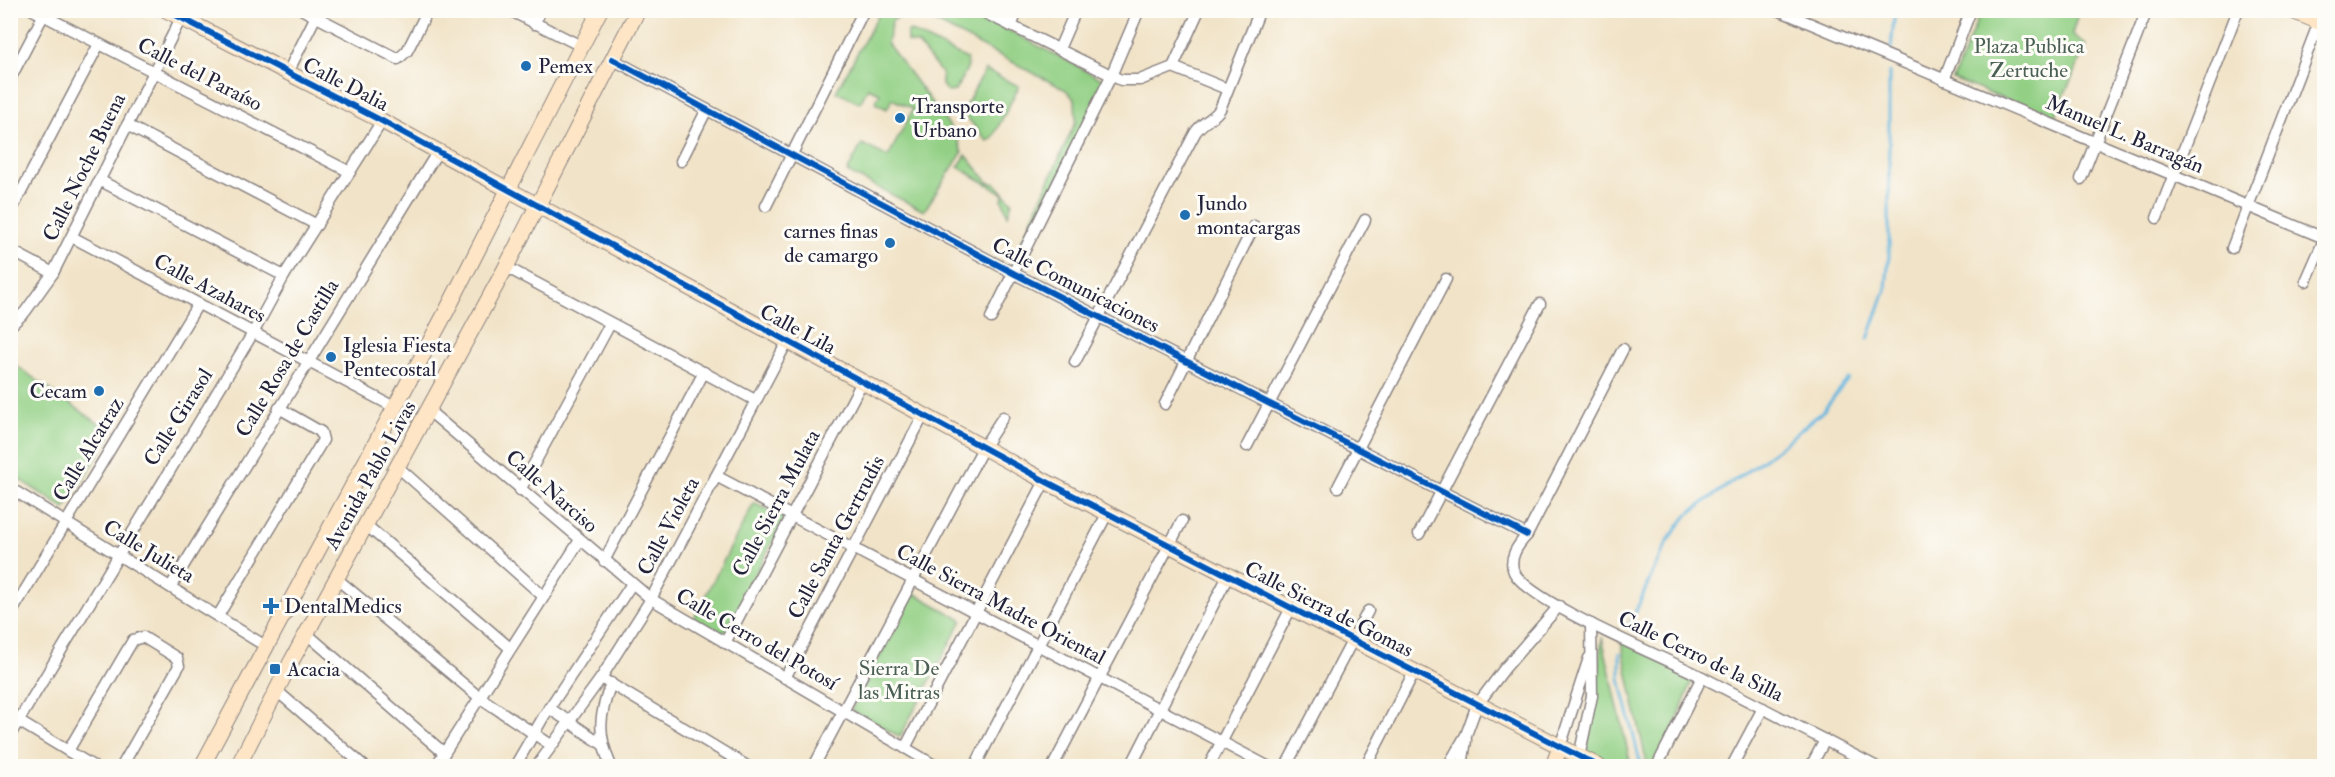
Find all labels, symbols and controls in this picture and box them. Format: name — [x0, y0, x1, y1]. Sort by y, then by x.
street label: Calle del Paraíso — [133, 31, 267, 117]
park label: Plaza Publica Zertuche — [1974, 33, 2085, 84]
street label: Calle Dalia — [298, 51, 394, 118]
place label: Pemex — [538, 53, 594, 80]
marker: Pemex — [519, 59, 533, 73]
street label: Calle Noche Buena — [37, 88, 132, 246]
street label: Manuel L. Barragán — [2042, 89, 2208, 180]
place label: Transporte Urbano — [912, 93, 1004, 144]
marker: Transporte Urbano — [893, 111, 907, 125]
place label: Jundo montacargas — [1196, 190, 1300, 241]
marker: Jundo montacargas — [1178, 208, 1192, 222]
place label: carnes finas de camargo — [784, 218, 878, 269]
street label: Calle Comunicaciones — [987, 232, 1164, 339]
marker: carnes finas de camargo — [883, 236, 897, 250]
street label: Calle Azahares — [149, 248, 271, 329]
street label: Calle Rosa de Castilla — [230, 274, 345, 442]
street label: Calle Lila — [755, 298, 841, 361]
place label: Iglesia Fiesta Pentecostal — [343, 332, 452, 383]
marker: Iglesia Fiesta Pentecostal — [324, 350, 338, 364]
street label: Calle Girasol — [138, 363, 219, 471]
place label: Cecam — [29, 378, 87, 405]
marker: Cecam — [92, 384, 106, 398]
street label: Calle Alcatraz — [47, 392, 130, 506]
street label: Avenida Pablo Livas — [318, 396, 423, 555]
street label: Calle Sierra Mulata — [726, 425, 827, 581]
street label: Calle Narciso — [500, 444, 603, 539]
street label: Calle Santa Gertrudis — [782, 451, 891, 624]
street label: Calle Violeta — [631, 472, 706, 580]
street label: Calle Julieta — [98, 514, 200, 589]
street label: Calle Sierra Madre Oriental — [891, 538, 1111, 671]
street label: Calle Sierra de Gomas — [1240, 555, 1418, 664]
street label: Calle Cerro del Potosí — [671, 582, 844, 697]
place label: DentalMedics — [284, 593, 402, 620]
marker: DentalMedics — [262, 597, 280, 615]
street label: Calle Cerro de la Silla — [1614, 605, 1788, 708]
park label: Sierra De las Mitras — [858, 655, 940, 706]
place label: Acacia — [286, 656, 341, 683]
marker: Acacia — [268, 662, 282, 676]

